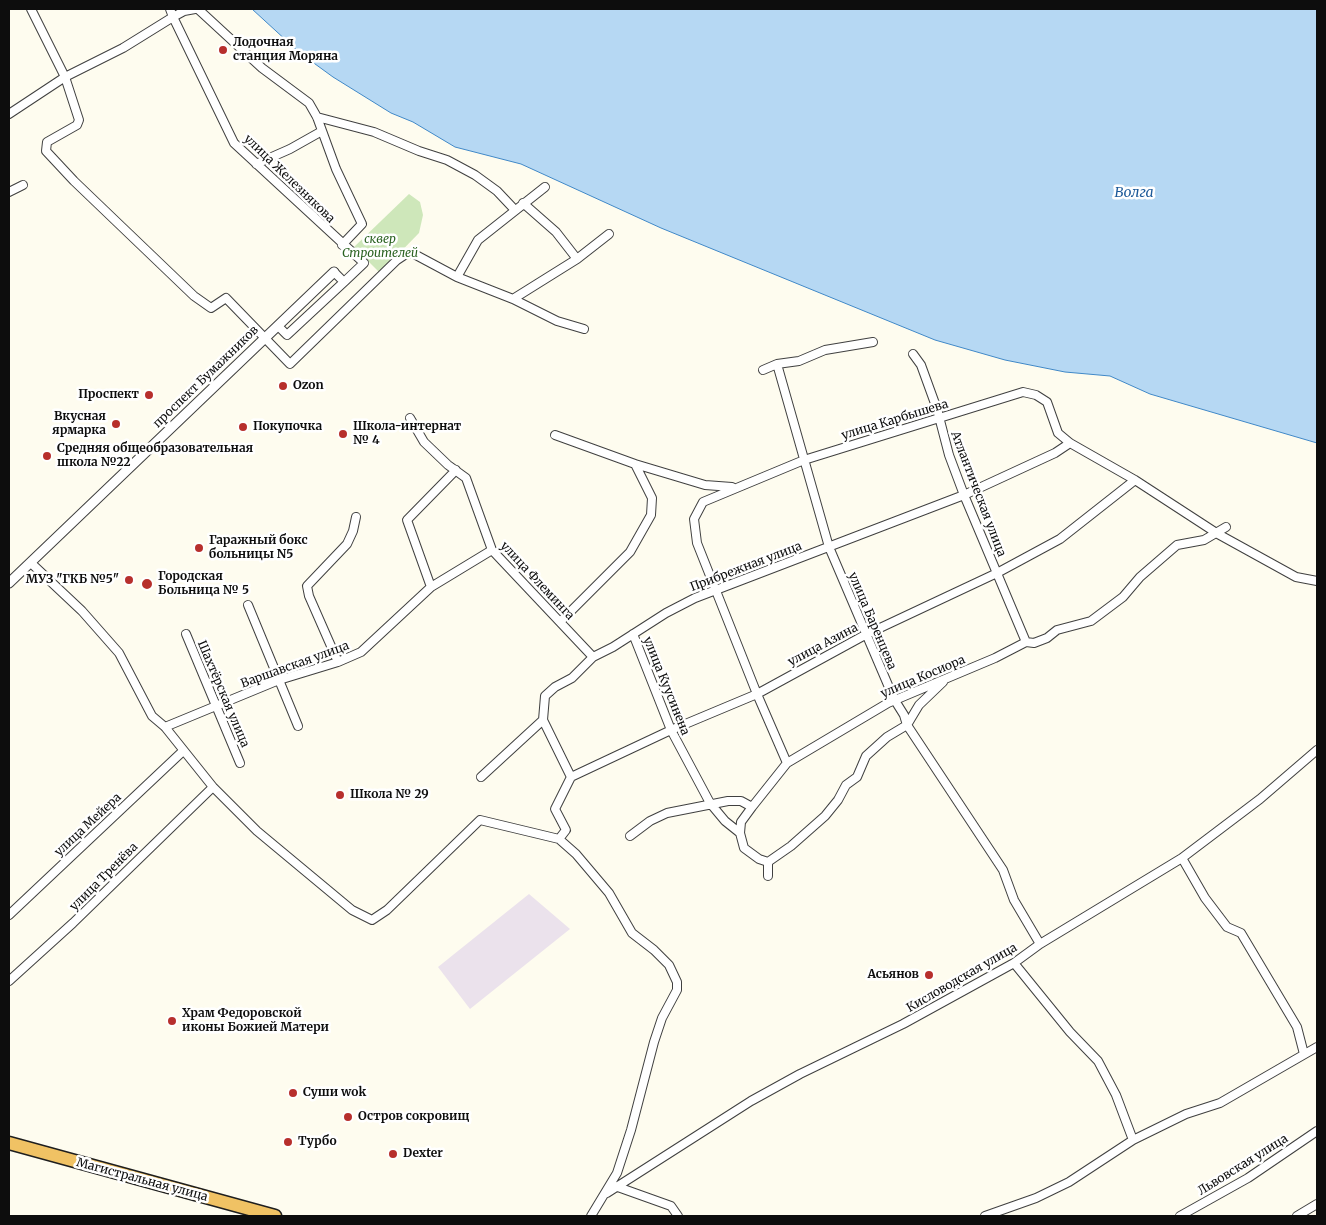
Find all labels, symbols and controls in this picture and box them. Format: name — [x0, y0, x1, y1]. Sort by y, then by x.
place label: Лодочная станция Моряна — [233, 36, 338, 64]
marker: Лодочная станция Моряна — [217, 44, 229, 56]
street label: улица Железнякова — [240, 132, 338, 226]
water label: Волга — [1114, 185, 1154, 201]
park label: сквер Строителей — [342, 233, 418, 261]
street label: проспект Бумажников — [150, 323, 262, 431]
place label: Ozon — [293, 379, 324, 393]
marker: Ozon — [277, 380, 289, 392]
place label: Проспект — [78, 388, 139, 402]
marker: Проспект — [143, 389, 155, 401]
street label: улица Карбышева — [840, 397, 950, 443]
place label: Вкусная ярмарка — [52, 410, 106, 438]
marker: Вкусная ярмарка — [110, 418, 122, 430]
place label: Покупочка — [253, 420, 322, 434]
place label: Школа-интернат № 4 — [353, 420, 461, 448]
marker: Покупочка — [237, 421, 249, 433]
marker: Школа-интернат № 4 — [337, 428, 349, 440]
street label: Атлантическая улица — [947, 429, 1009, 559]
place label: Средняя общеобразовательная школа №22 — [57, 442, 253, 470]
marker: Средняя общеобразовательная школа №22 — [41, 450, 53, 462]
place label: Гаражный бокс больницы N5 — [209, 534, 308, 562]
street label: улица Флеминга — [497, 539, 577, 623]
street label: Прибрежная улица — [688, 539, 804, 595]
marker: Гаражный бокс больницы N5 — [193, 542, 205, 554]
place label: Городская Больница № 5 — [158, 570, 249, 598]
street label: улица Баренцева — [845, 570, 899, 672]
place label: МУЗ "ГКБ №5" — [26, 573, 119, 587]
marker: МУЗ "ГКБ №5" — [123, 574, 135, 586]
marker: Городская Больница № 5 — [140, 577, 154, 591]
street label: улица Азина — [786, 621, 860, 669]
street label: улица Куусинена — [640, 635, 692, 737]
street label: Шахтёрская улица — [194, 638, 252, 750]
street label: Варшавская улица — [239, 639, 351, 691]
street label: улица Косиора — [879, 653, 967, 701]
place label: Школа № 29 — [350, 788, 429, 802]
marker: Школа № 29 — [334, 789, 346, 801]
street label: улица Мейера — [52, 790, 124, 860]
street label: улица Тренёва — [67, 840, 141, 914]
street label: Кисловодская улица — [904, 941, 1020, 1015]
place label: Асьянов — [867, 968, 919, 982]
marker: Асьянов — [923, 969, 935, 981]
place label: Храм Федоровской иконы Божией Матери — [182, 1007, 329, 1035]
marker: Храм Федоровской иконы Божией Матери — [166, 1015, 178, 1027]
place label: Суши wok — [303, 1086, 366, 1100]
marker: Суши wok — [287, 1087, 299, 1099]
place label: Остров сокровищ — [358, 1110, 470, 1124]
marker: Остров сокровищ — [342, 1111, 354, 1123]
street label: Львовская улица — [1195, 1132, 1291, 1198]
place label: Турбо — [298, 1135, 337, 1149]
marker: Турбо — [282, 1136, 294, 1148]
place label: Dexter — [403, 1147, 443, 1161]
marker: Dexter — [387, 1148, 399, 1160]
street label: Магистральная улица — [75, 1156, 209, 1204]

